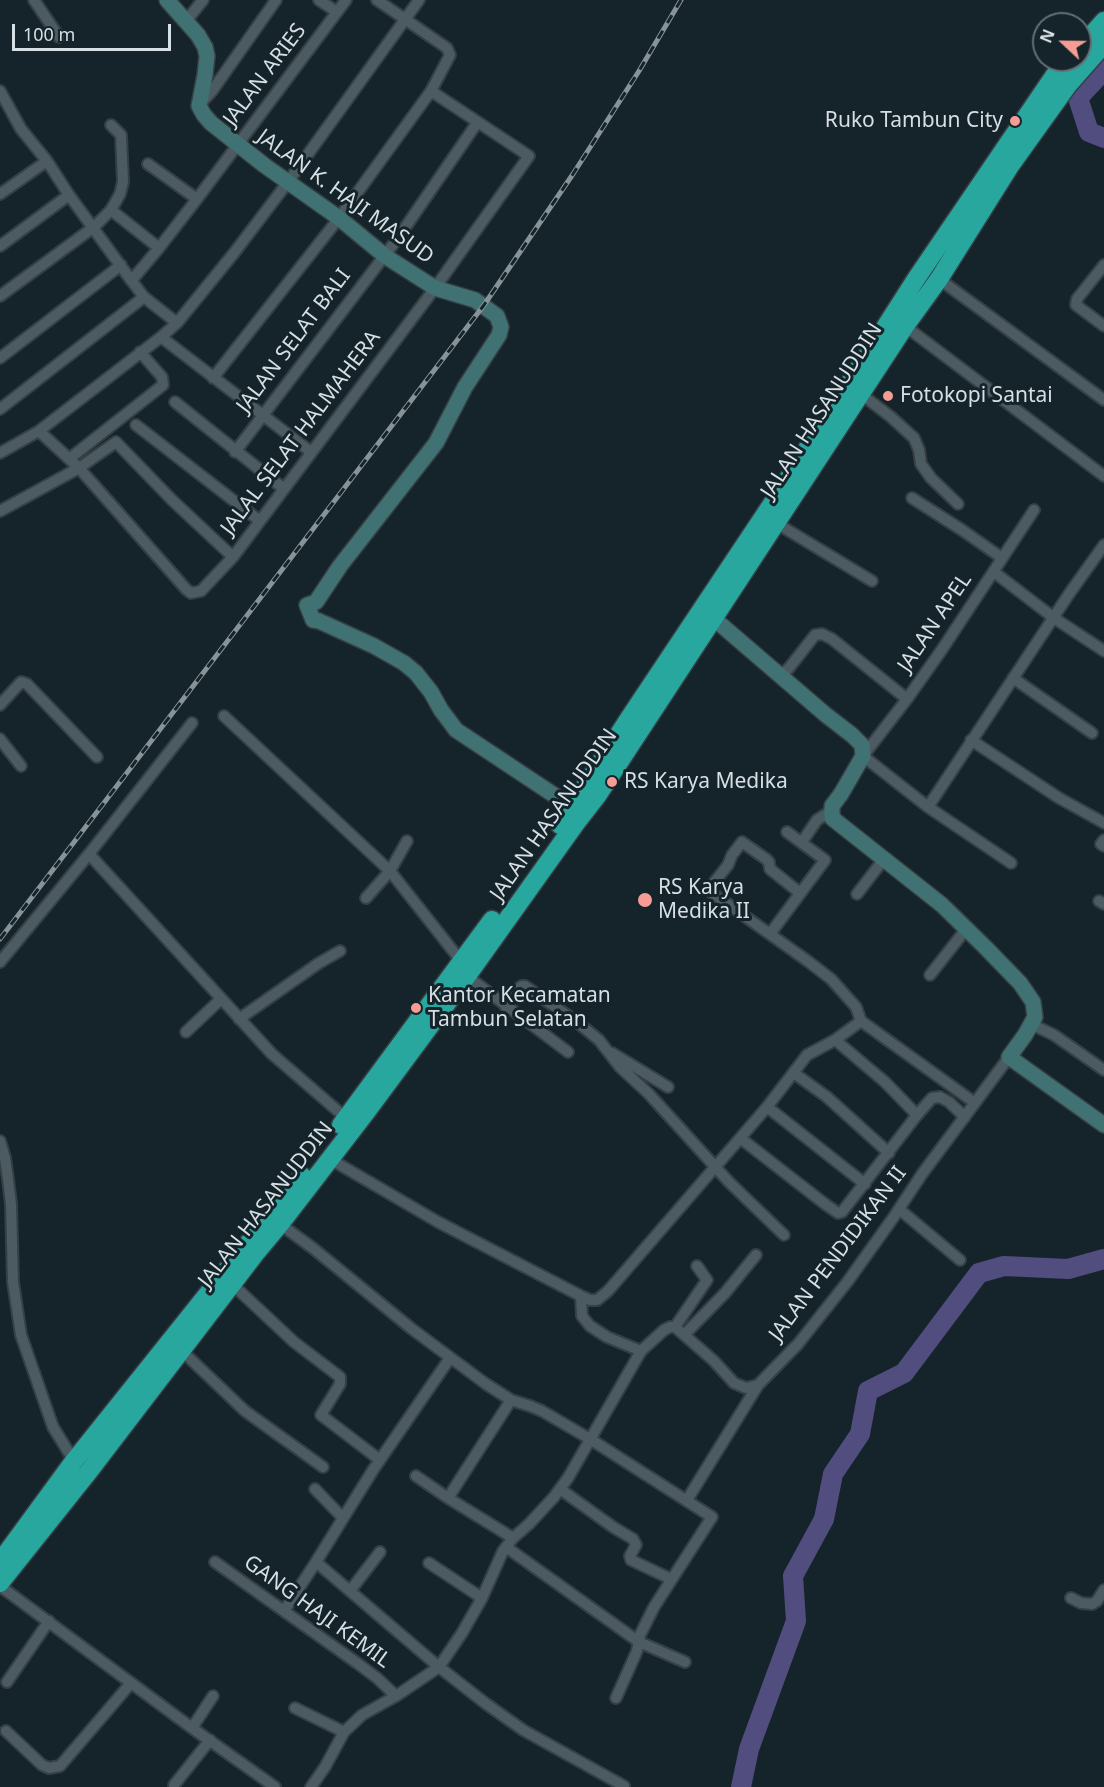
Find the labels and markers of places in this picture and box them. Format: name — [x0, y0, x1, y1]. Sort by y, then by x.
place label: Ruko Tambun City — [825, 108, 1003, 134]
marker: Ruko Tambun City — [1008, 114, 1022, 128]
place label: Fotokopi Santai — [900, 383, 1053, 409]
marker: Fotokopi Santai — [881, 389, 895, 403]
place label: RS Karya Medika — [624, 769, 788, 795]
marker: RS Karya Medika — [605, 775, 619, 789]
place label: RS Karya Medika II — [658, 875, 750, 925]
marker: RS Karya Medika II — [636, 891, 654, 909]
place label: Kantor Kecamatan Tambun Selatan — [428, 983, 611, 1033]
marker: Kantor Kecamatan Tambun Selatan — [409, 1001, 423, 1015]

